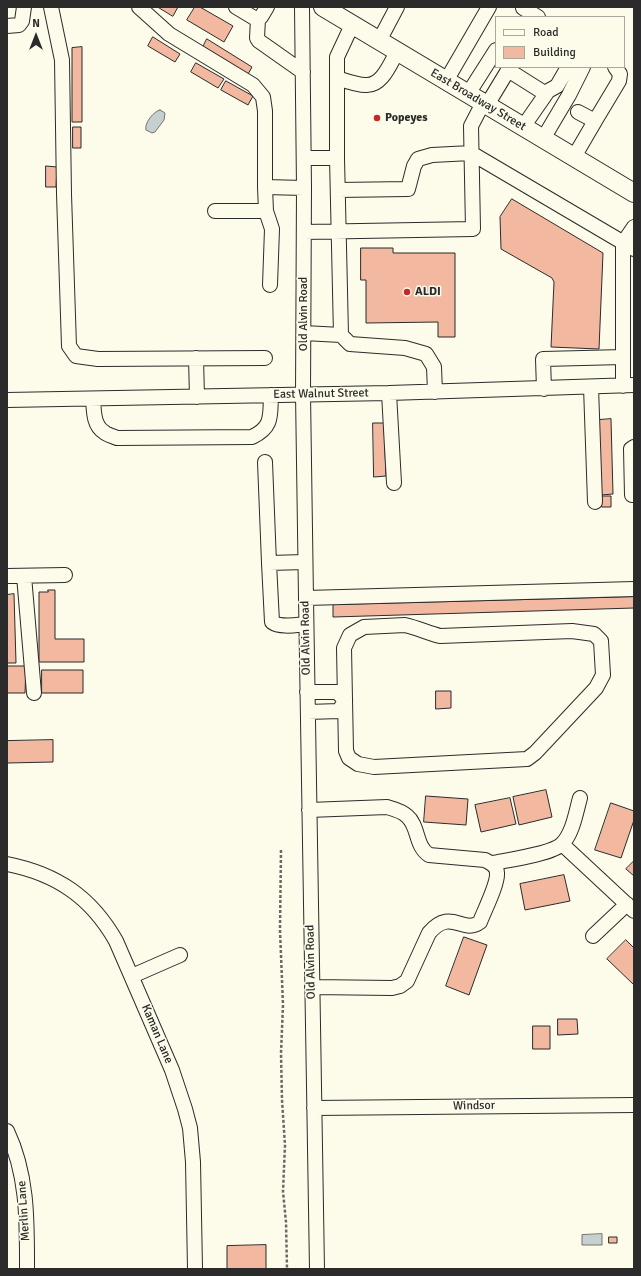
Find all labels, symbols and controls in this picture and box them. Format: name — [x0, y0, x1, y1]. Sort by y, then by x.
north arrow — [16, 16, 56, 56]
legend — [495, 16, 625, 68]
text: N — [32, 17, 40, 30]
text: Road — [533, 25, 559, 40]
text: Building — [533, 45, 576, 60]
street label: East Broadway Street — [428, 66, 528, 134]
place label: Popeyes — [385, 111, 427, 125]
marker: Popeyes — [372, 113, 382, 123]
street label: Old Alvin Road — [297, 277, 311, 351]
place label: ALDI — [415, 285, 441, 299]
marker: ALDI — [402, 287, 412, 297]
street label: East Walnut Street — [273, 386, 369, 402]
street label: Old Alvin Road — [298, 601, 314, 675]
street label: Old Alvin Road — [303, 925, 319, 999]
street label: Kaman Lane — [138, 1002, 176, 1066]
street label: Windsor — [453, 1098, 495, 1114]
street label: Merlin Lane — [15, 1180, 33, 1242]

